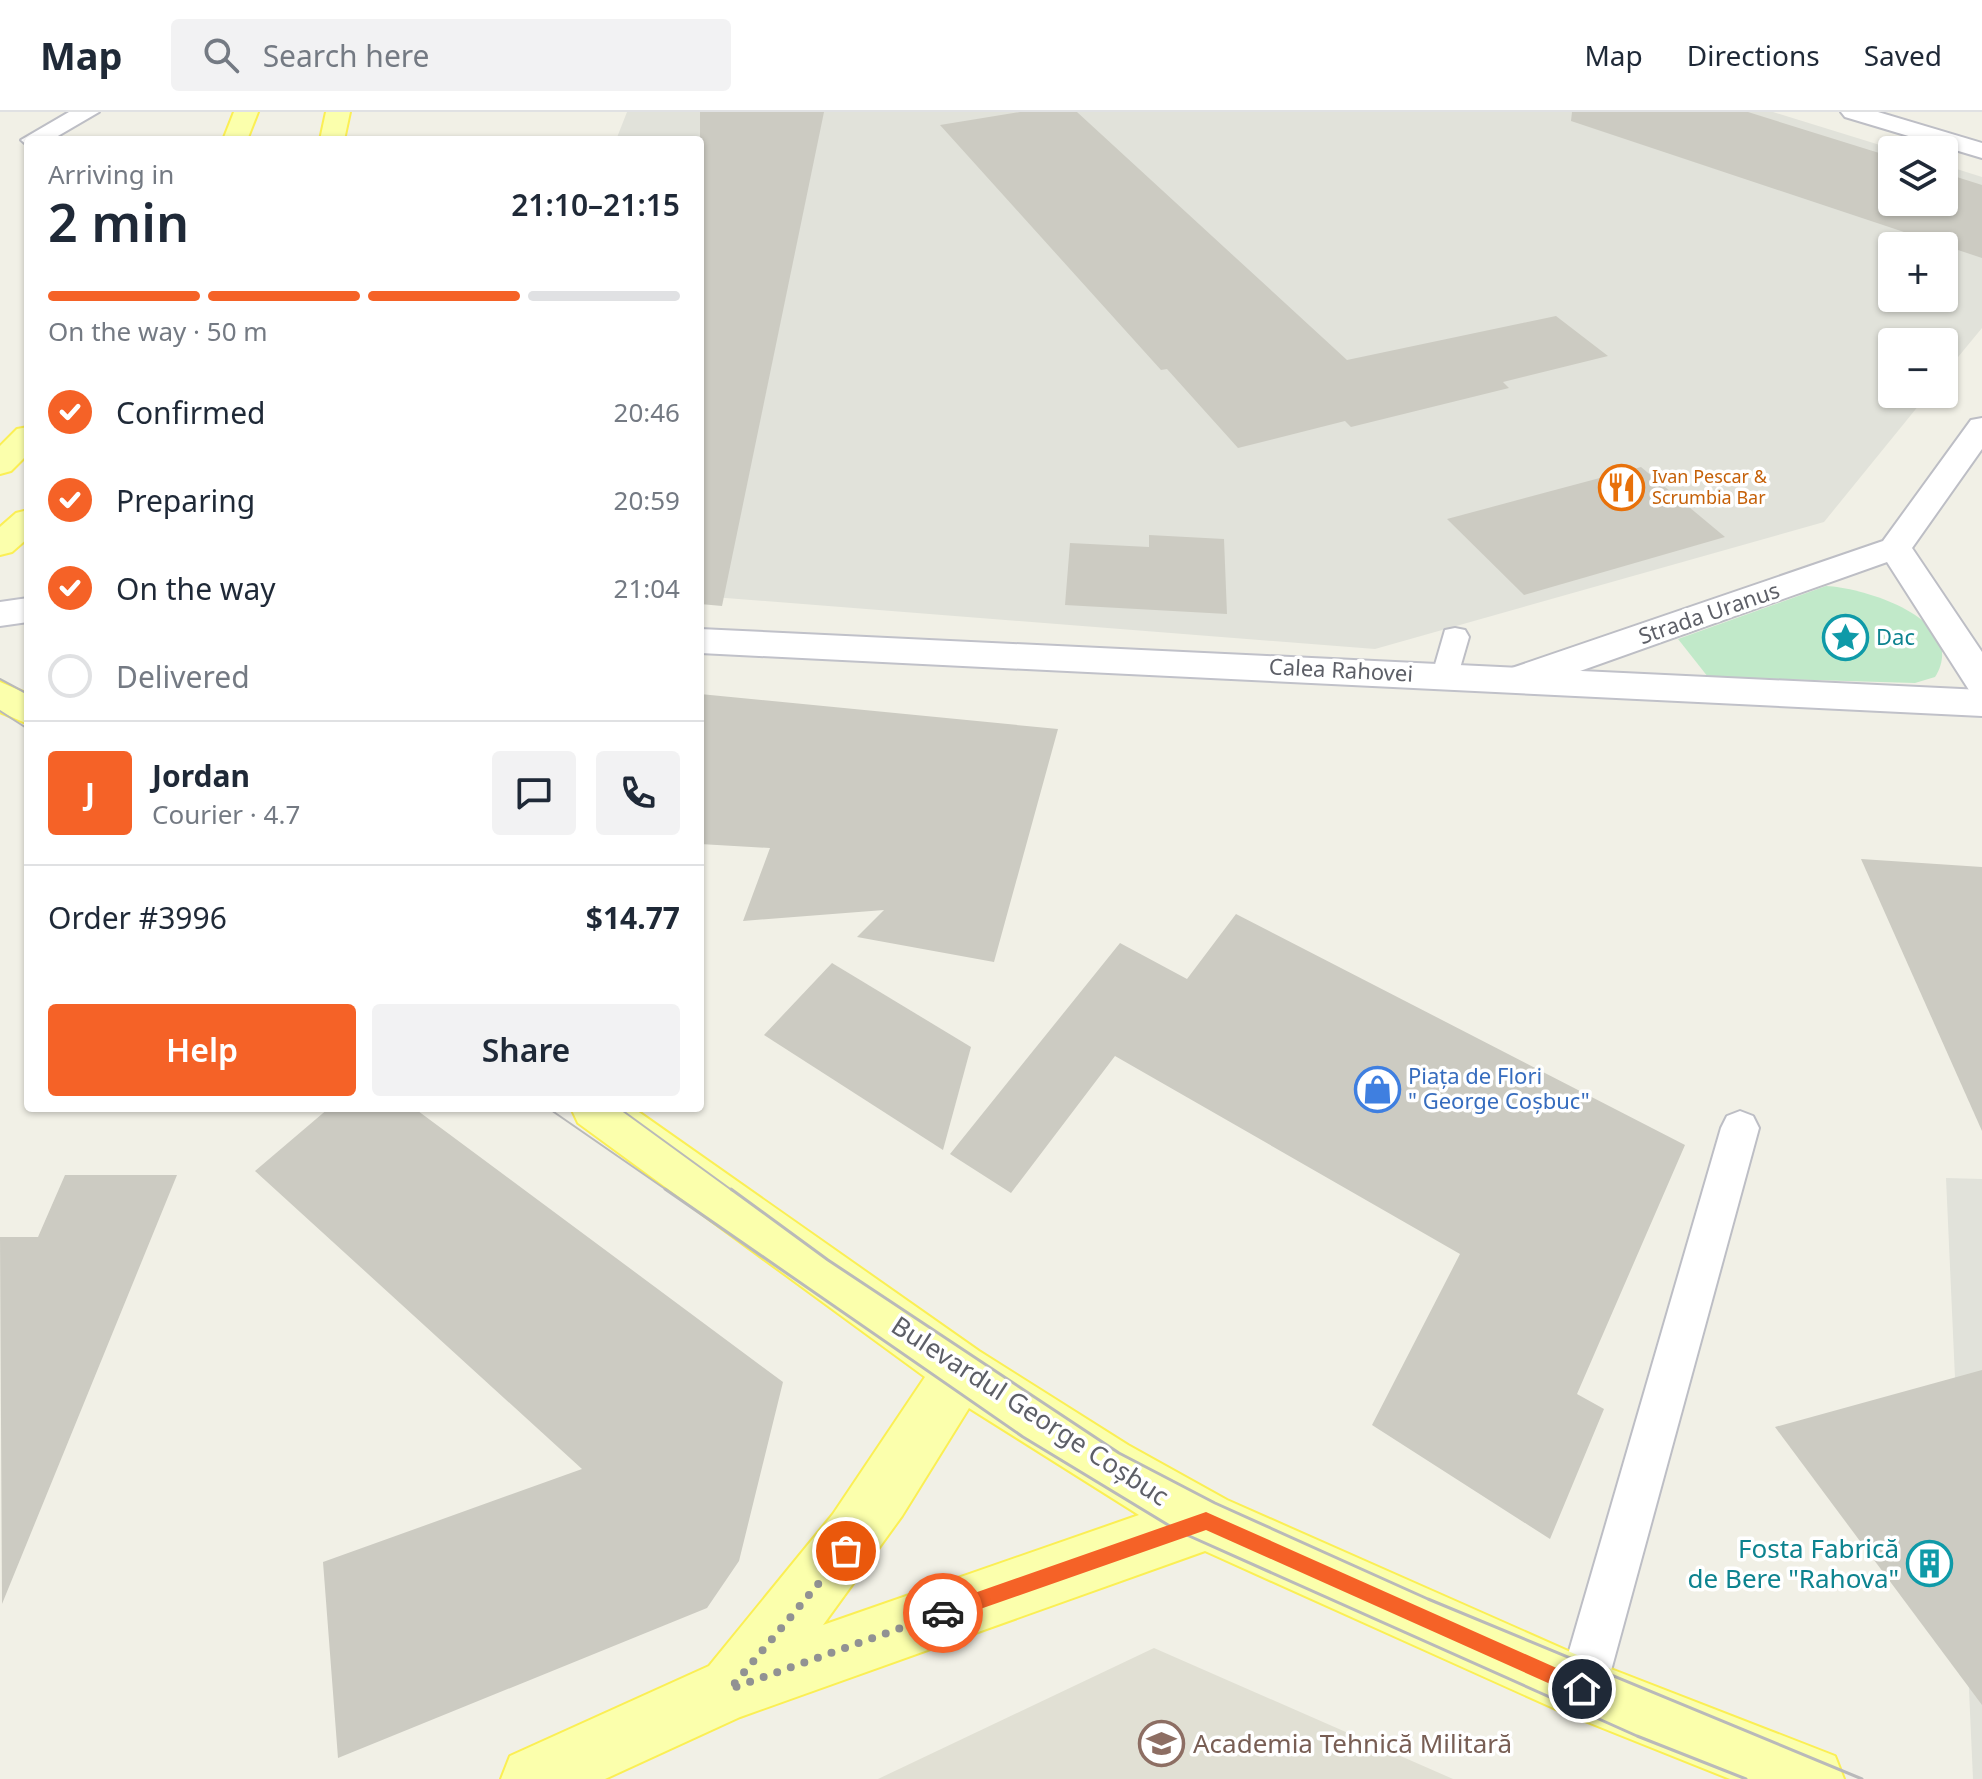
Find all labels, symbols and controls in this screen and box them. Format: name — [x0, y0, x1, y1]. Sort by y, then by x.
search box — [171, 19, 731, 91]
text: Map — [40, 29, 123, 81]
icon: search — [199, 33, 243, 77]
text: Search here — [263, 35, 430, 76]
text: Map — [1584, 36, 1643, 74]
text: Directions — [1687, 36, 1820, 74]
text: Saved — [1864, 36, 1942, 74]
map controls — [1878, 136, 1958, 408]
button: layers — [1878, 136, 1958, 216]
text: Arriving in — [48, 156, 174, 192]
text: 21:10–21:15 — [511, 184, 680, 225]
text: 2 min — [48, 186, 189, 257]
button: + — [1878, 232, 1958, 312]
text: On the way · 50 m — [48, 313, 268, 349]
button: − — [1878, 328, 1958, 408]
icon: check — [48, 390, 92, 434]
text: Confirmed — [116, 392, 266, 433]
text: 20:46 — [614, 394, 680, 430]
restaurant icon: Ivan Pescar & Scrumbia Bar — [1597, 463, 1645, 511]
place label: Ivan Pescar & Scrumbia Bar — [1652, 464, 1768, 509]
icon: check — [48, 478, 92, 522]
text: Preparing — [116, 480, 255, 521]
text: 20:59 — [614, 482, 680, 518]
icon: check — [48, 566, 92, 610]
text: On the way — [116, 568, 276, 609]
text: 21:04 — [614, 570, 680, 606]
street label: Strada Uranus — [1634, 574, 1783, 650]
place icon: Dac — [1821, 613, 1869, 661]
place label: Dac — [1876, 621, 1915, 651]
street label: Calea Rahovei — [1268, 650, 1414, 688]
text: Delivered — [116, 656, 250, 697]
button: chat — [492, 751, 576, 835]
button: phone — [596, 751, 680, 835]
text: Jordan — [152, 755, 250, 796]
text: J — [85, 773, 95, 814]
text: Courier · 4.7 — [152, 796, 300, 832]
text: Order #3996 — [48, 897, 227, 938]
text: $14.77 — [586, 897, 680, 938]
button: Help — [48, 1004, 356, 1096]
button: Share — [372, 1004, 680, 1096]
place label: Piața de Flori " George Coșbuc" — [1408, 1060, 1590, 1115]
shop icon: Piața de Flori " George Coșbuc" — [1353, 1065, 1401, 1113]
street label: Bulevardul George Coșbuc — [885, 1307, 1176, 1513]
pin — [812, 1517, 880, 1585]
icon: bag — [824, 1529, 868, 1573]
place label: Fosta Fabrică de Bere "Rahova" — [1688, 1530, 1899, 1596]
building icon: Fosta Fabrică de Bere "Rahova" — [1906, 1540, 1954, 1588]
courier — [903, 1573, 983, 1653]
icon: car — [921, 1591, 965, 1635]
pin — [1548, 1655, 1616, 1723]
icon: home — [1560, 1667, 1604, 1711]
school or university icon: Academia Tehnică Militară — [1138, 1720, 1186, 1768]
place label: Academia Tehnică Militară — [1193, 1725, 1512, 1761]

